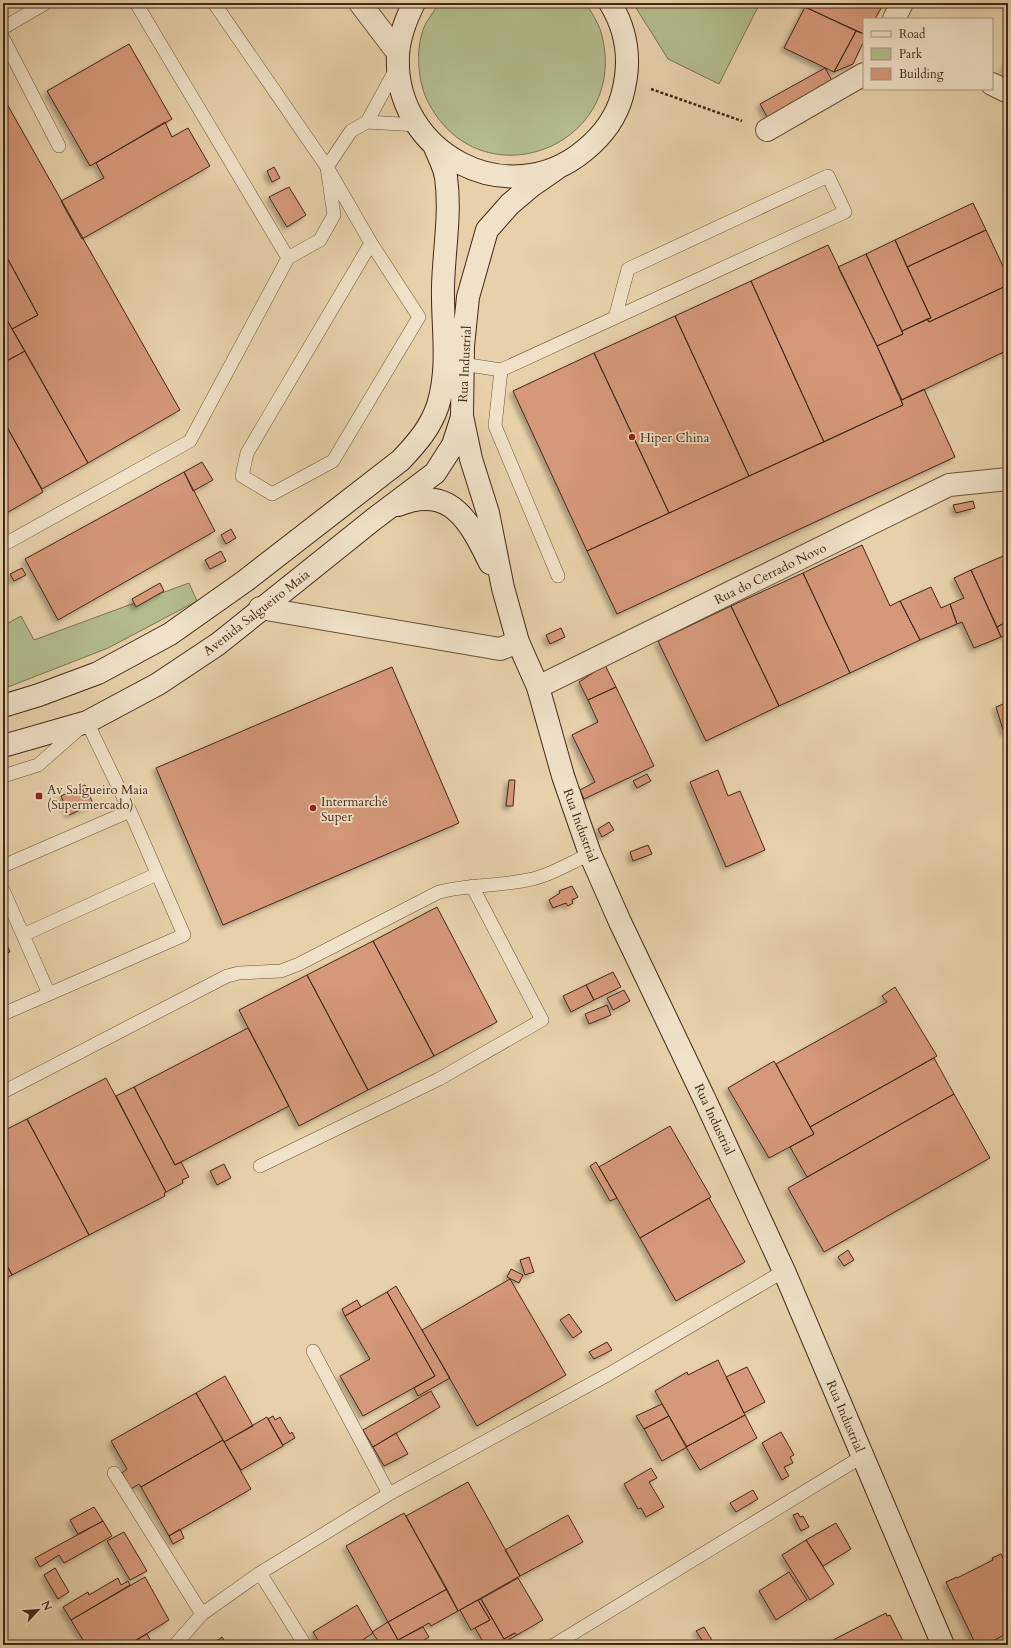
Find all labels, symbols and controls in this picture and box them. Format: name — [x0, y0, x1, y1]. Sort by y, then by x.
legend — [863, 18, 993, 90]
text: Road — [899, 26, 926, 42]
text: Park — [899, 46, 923, 62]
text: Building — [899, 66, 944, 82]
street label: Rua Industrial — [454, 324, 476, 403]
place label: Hiper China — [640, 429, 710, 447]
marker: Hiper China — [627, 432, 637, 442]
street label: Rua do Cerrado Novo — [711, 539, 830, 609]
street label: Avenida Salgueiro Maia — [200, 565, 314, 660]
place label: Av Salgueiro Maia (Supermercado) — [47, 781, 149, 814]
street label: Rua Industrial — [558, 786, 602, 865]
marker: Av Salgueiro Maia (Supermercado) — [34, 791, 44, 801]
place label: Intermarché Super — [321, 793, 388, 826]
marker: Intermarché Super — [308, 803, 318, 813]
street label: Rua Industrial — [690, 1081, 739, 1159]
street label: Rua Industrial — [822, 1377, 869, 1456]
north arrow — [18, 1590, 58, 1630]
text: N — [38, 1598, 56, 1614]

